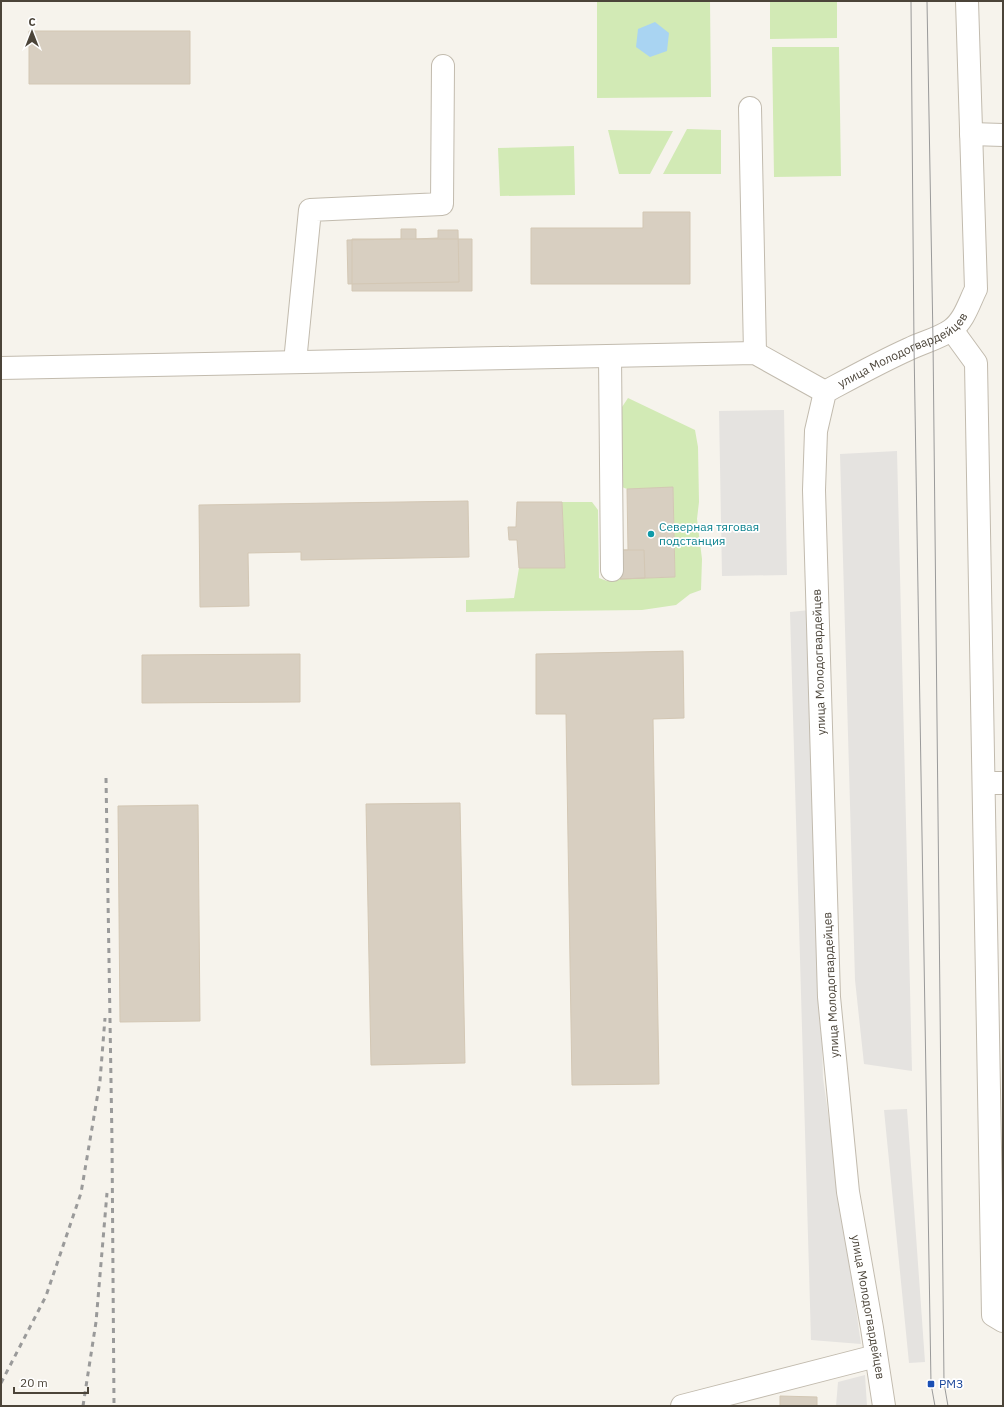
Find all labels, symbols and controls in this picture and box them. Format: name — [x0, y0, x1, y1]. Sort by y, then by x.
north arrow — [12, 12, 52, 52]
text: С — [28, 15, 36, 29]
street label: улица Молодогвардейцев — [835, 310, 971, 391]
place label: Северная тяговая подстанция — [659, 519, 759, 548]
marker: Северная тяговая подстанция — [646, 529, 656, 539]
street label: улица Молодогвардейцев — [808, 589, 829, 735]
street label: улица Молодогвардейцев — [819, 912, 842, 1058]
street label: улица Молодогвардейцев — [848, 1234, 889, 1380]
scale bar — [14, 1369, 88, 1395]
text: 20 m — [20, 1375, 48, 1390]
place label: РМЗ — [939, 1376, 963, 1391]
marker: РМЗ — [926, 1379, 936, 1389]

